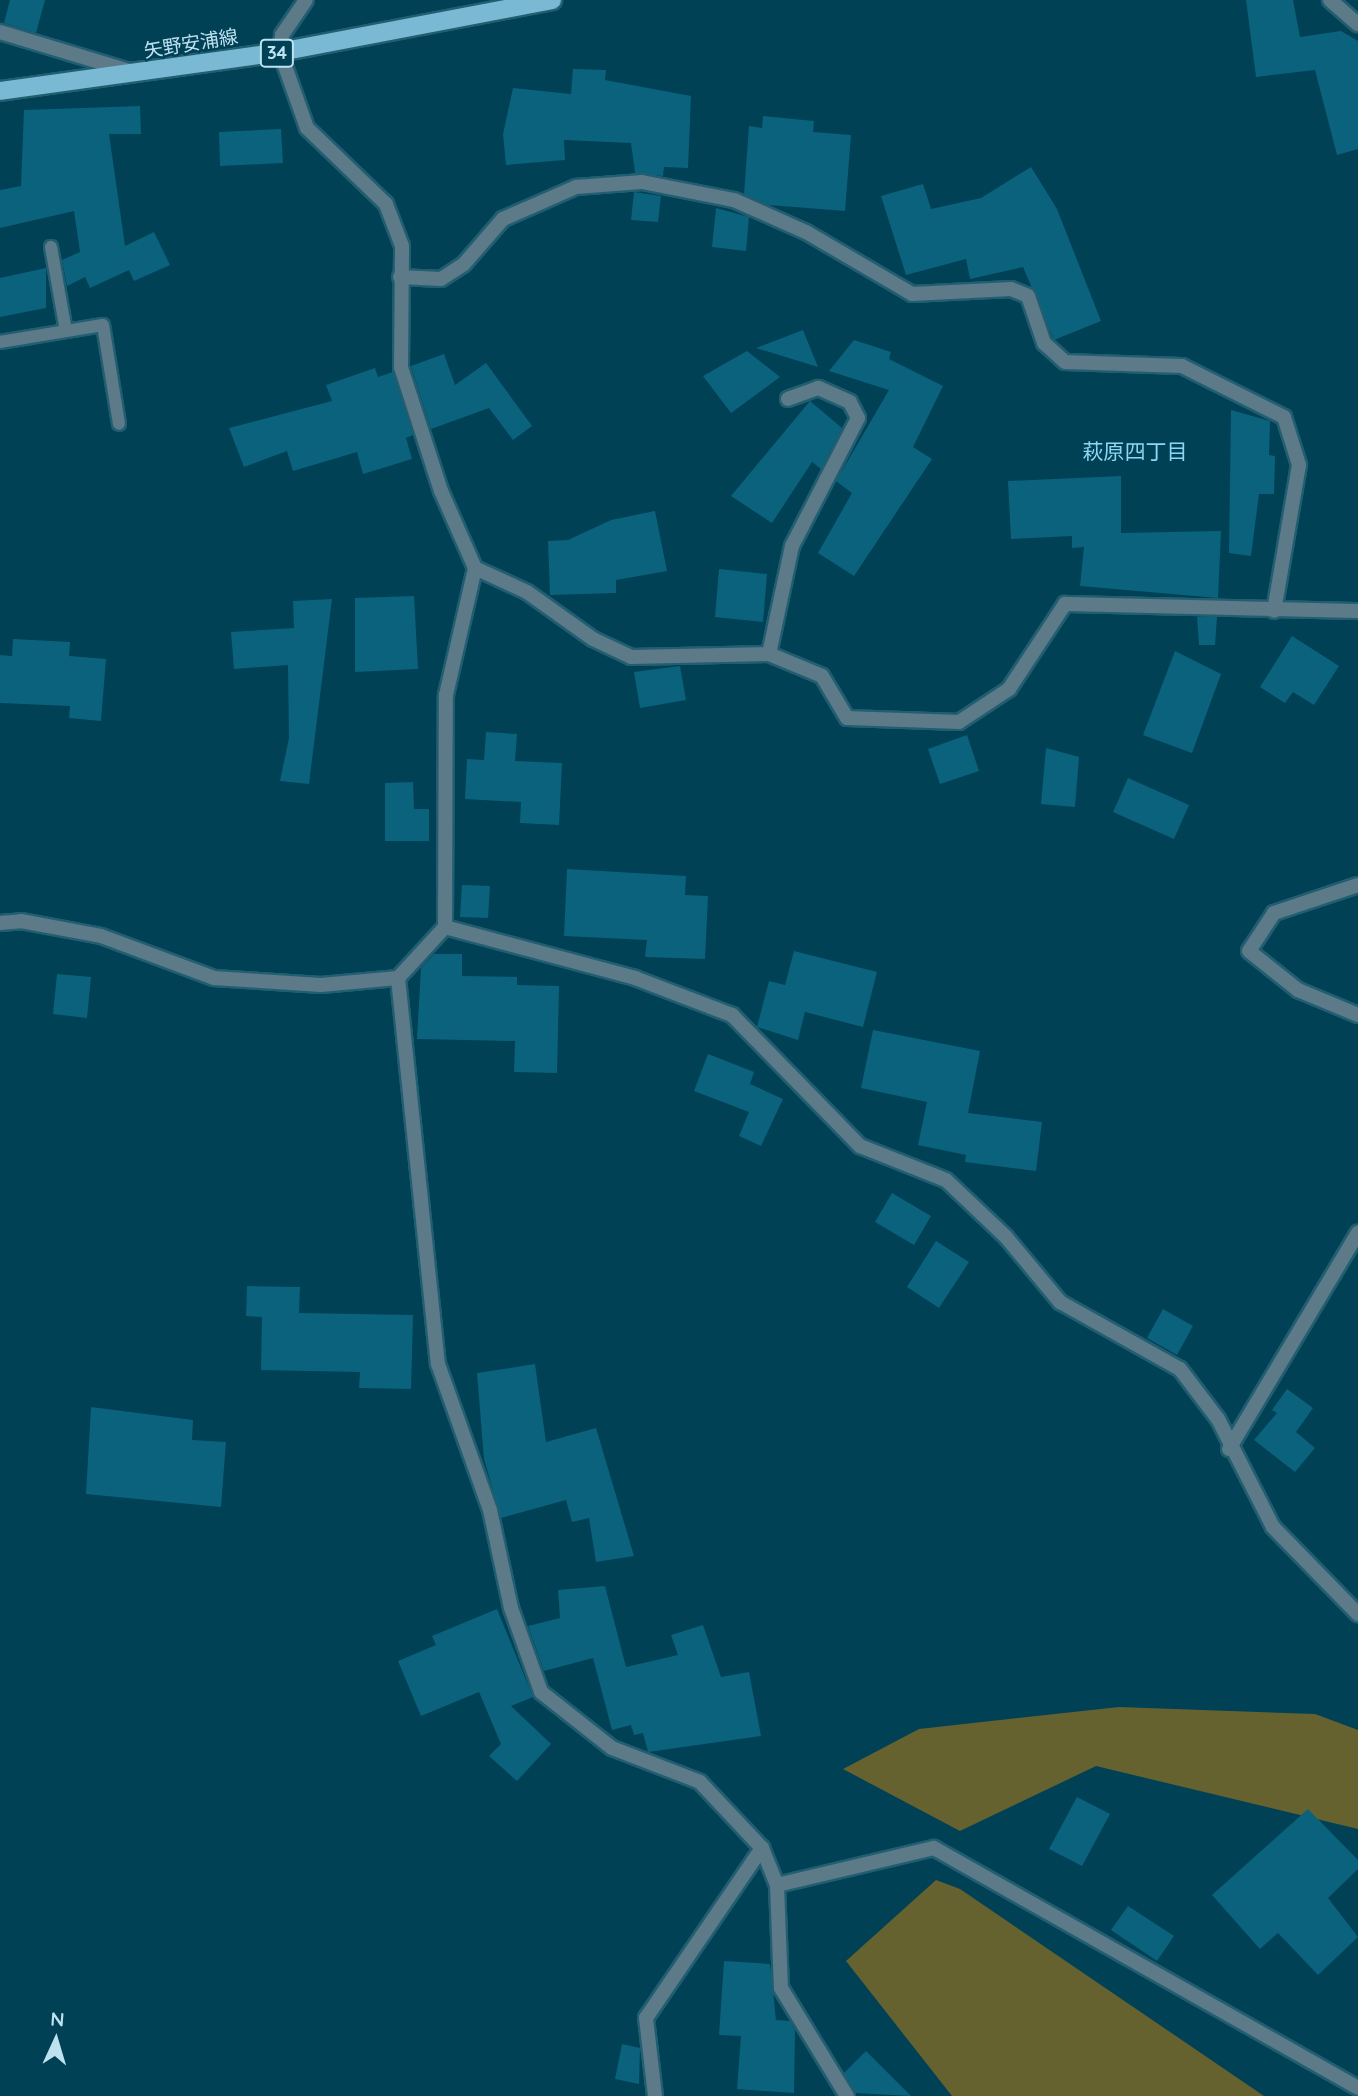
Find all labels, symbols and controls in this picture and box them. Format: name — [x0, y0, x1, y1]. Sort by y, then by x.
street label: 矢野安浦線 — [142, 25, 240, 63]
road number: 34 — [260, 38, 294, 68]
district label: 萩原四丁目 — [1083, 438, 1187, 464]
north arrow — [21, 2005, 91, 2075]
text: N — [50, 2007, 65, 2032]

